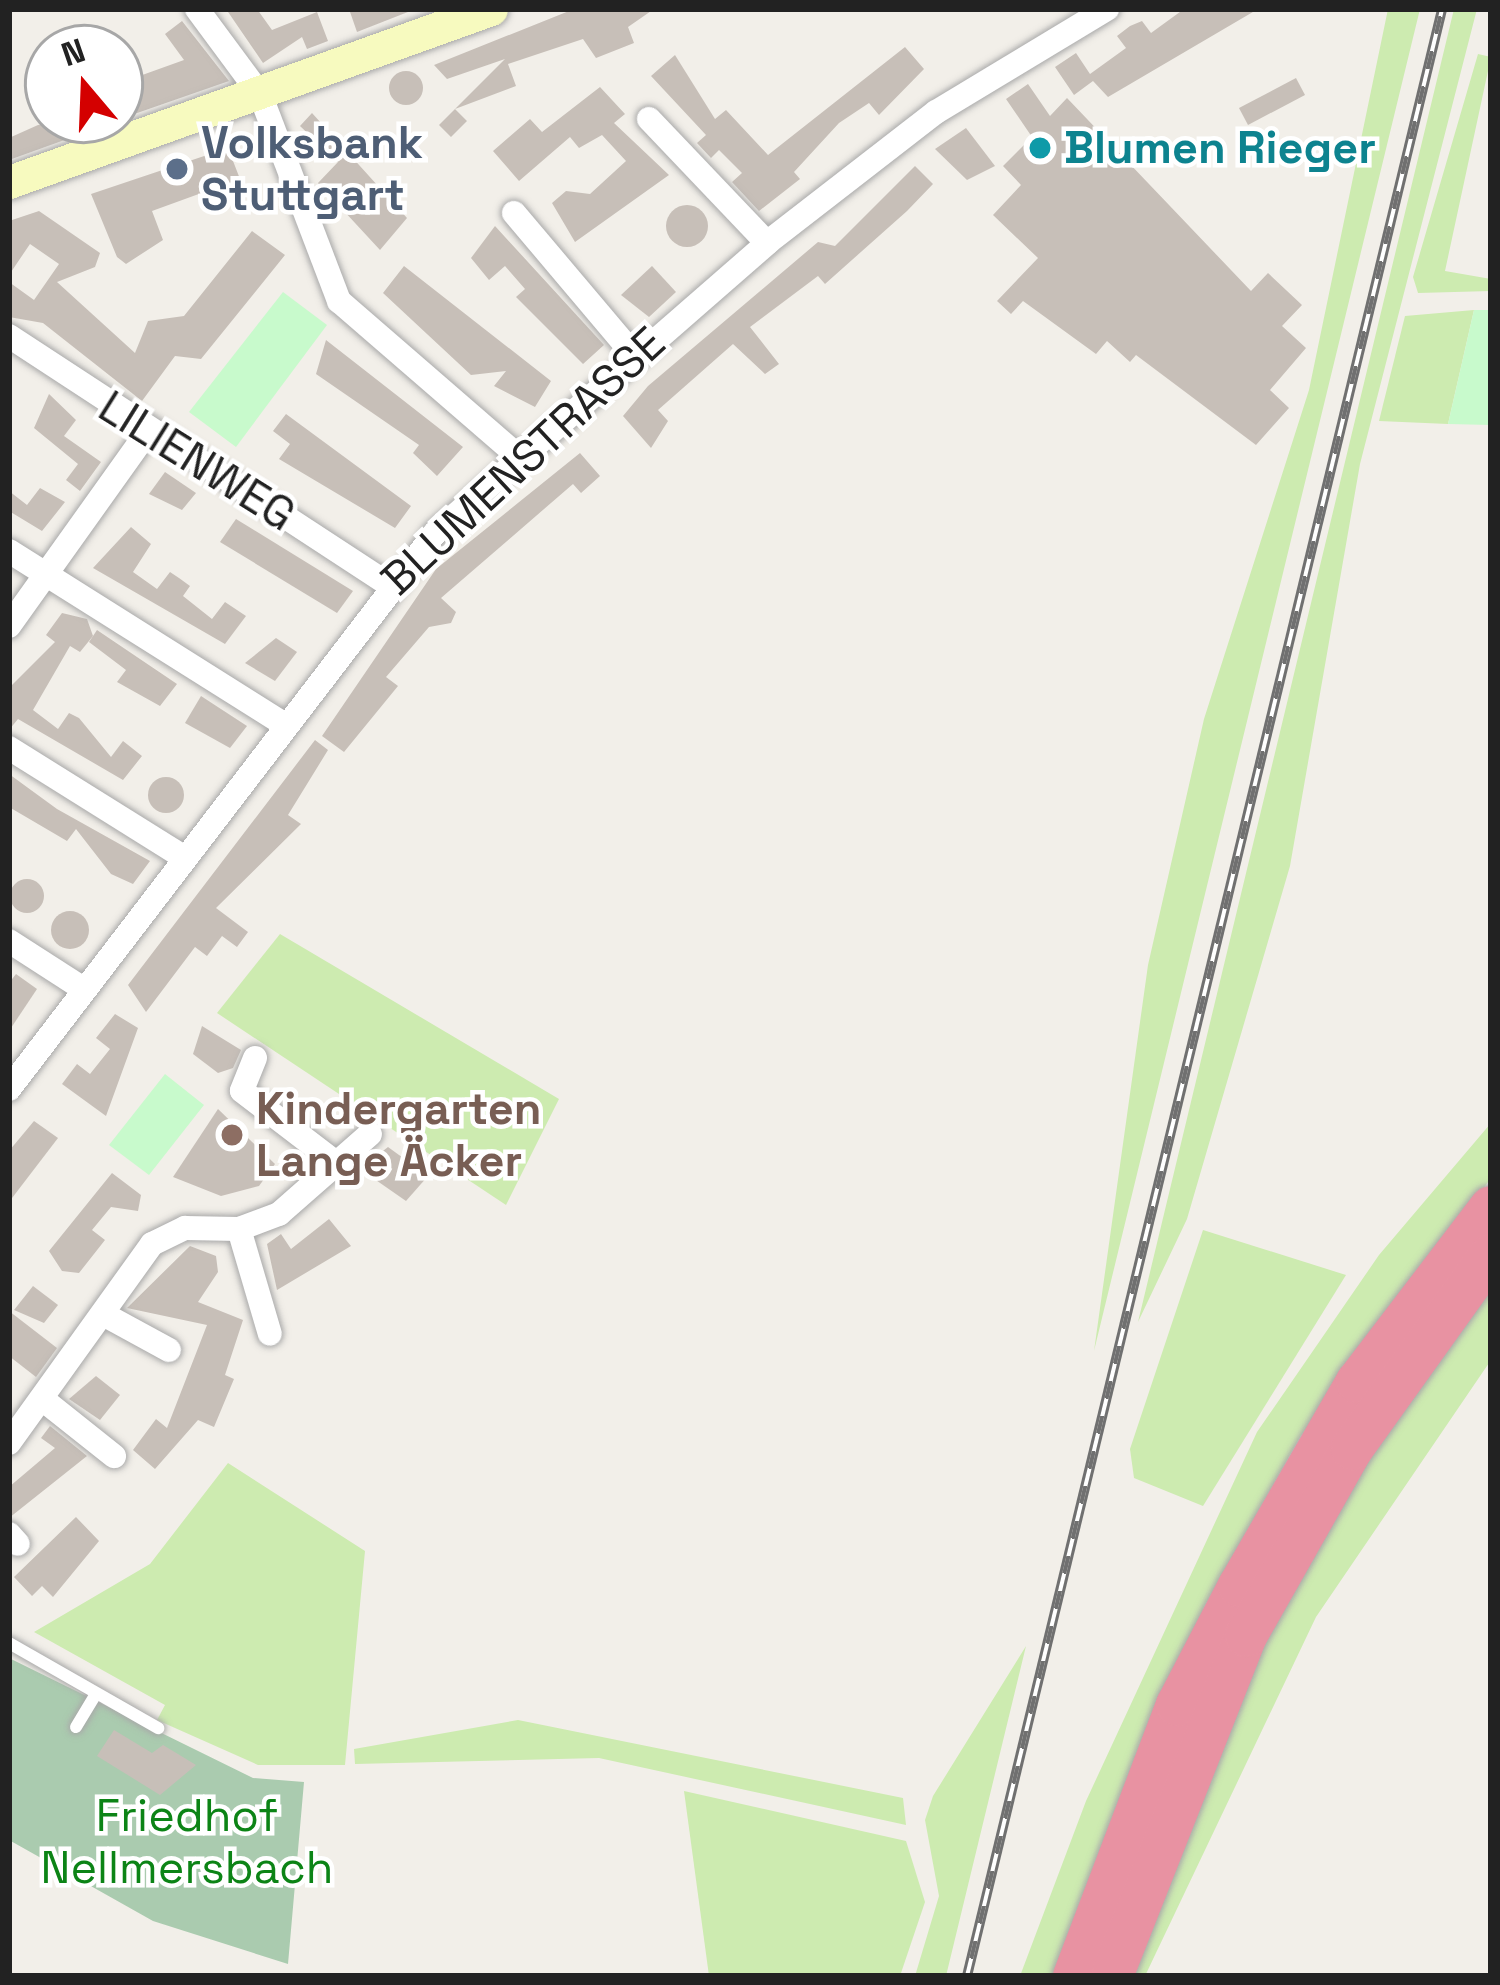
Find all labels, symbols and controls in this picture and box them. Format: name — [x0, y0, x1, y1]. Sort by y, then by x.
north arrow — [24, 24, 144, 144]
text: N — [56, 29, 91, 76]
place label: Volksbank Stuttgart — [201, 116, 423, 222]
place label: Blumen Rieger — [1064, 121, 1376, 175]
marker: Blumen Rieger — [1027, 135, 1053, 161]
marker: Volksbank Stuttgart — [164, 156, 190, 182]
street label: BLUMENSTRASSE — [370, 316, 676, 606]
street label: LILIENWEG — [89, 380, 305, 542]
place label: Kindergarten Lange Äcker — [256, 1082, 541, 1188]
marker: Kindergarten Lange Äcker — [219, 1122, 245, 1148]
park label: Friedhof Nellmersbach — [41, 1789, 333, 1895]

